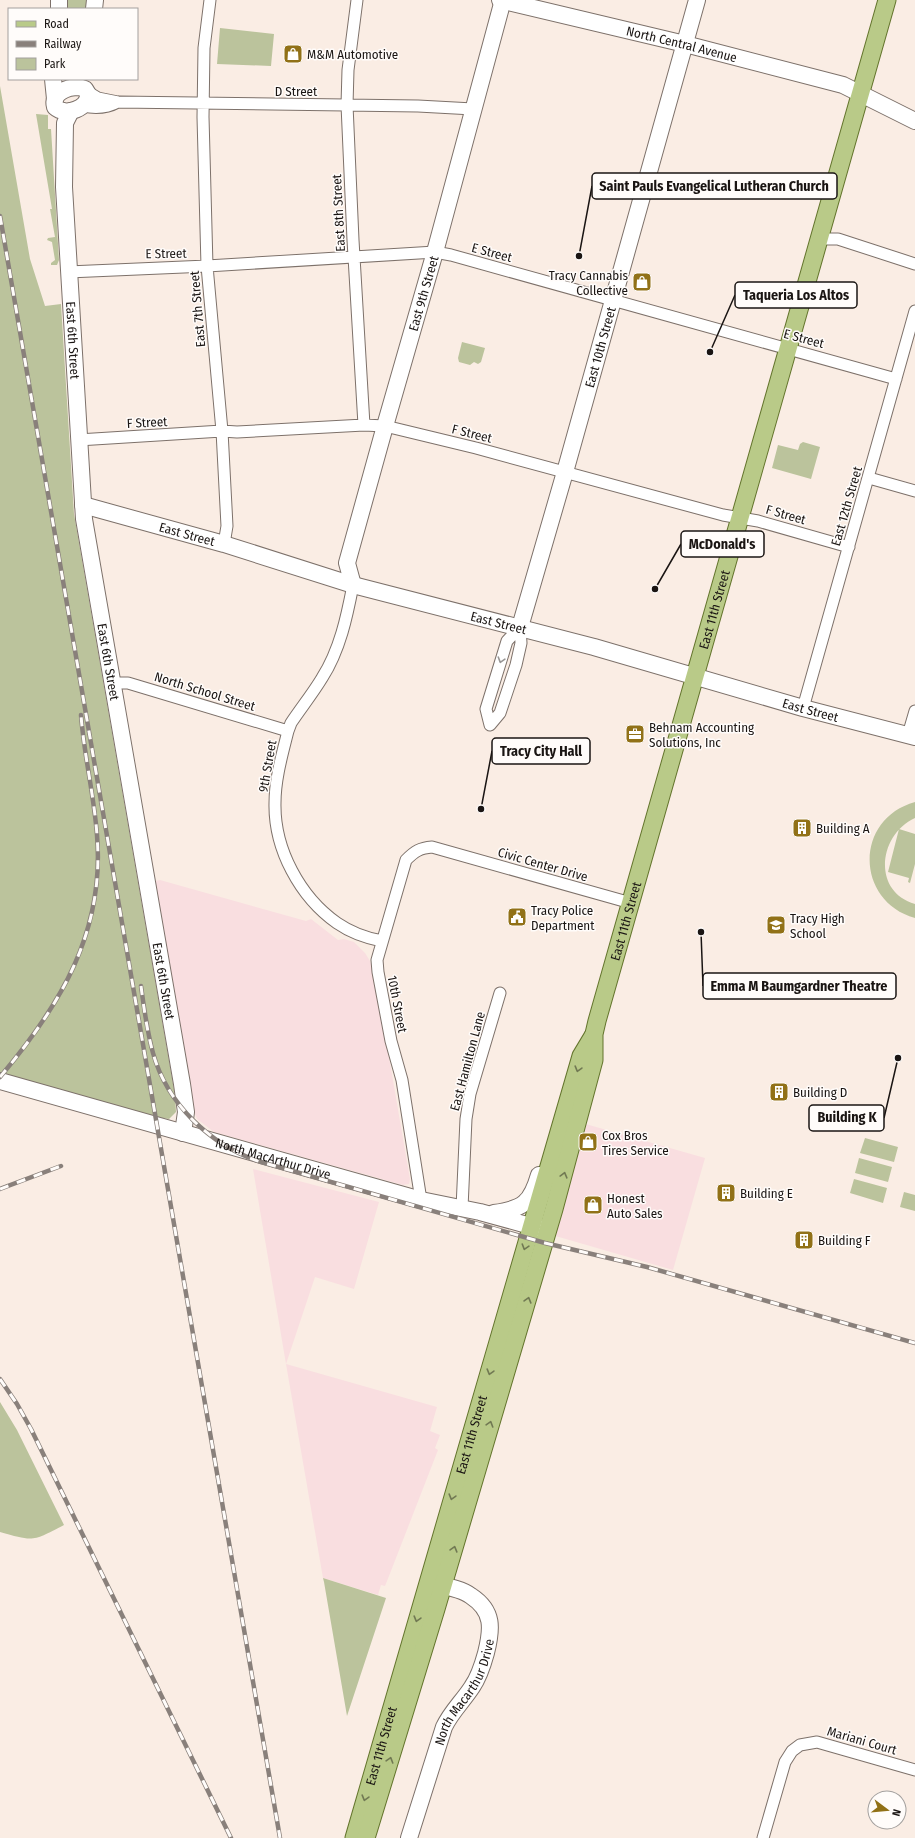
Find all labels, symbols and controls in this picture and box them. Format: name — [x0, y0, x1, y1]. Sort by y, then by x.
legend — [8, 8, 138, 80]
text: Road — [44, 17, 69, 31]
street label: North Central Avenue — [625, 23, 739, 65]
text: Railway — [44, 37, 82, 51]
shop icon: M&M Automotive — [282, 43, 304, 65]
place label: M&M Automotive — [307, 47, 398, 62]
text: Park — [44, 57, 66, 71]
street label: D Street — [275, 84, 318, 99]
street label: East 8th Street — [329, 173, 348, 252]
callout: Saint Pauls Evangelical Lutheran Church — [592, 173, 837, 199]
text: Saint Pauls Evangelical Lutheran Church — [599, 178, 829, 195]
street label: E Street — [470, 240, 514, 265]
street label: E Street — [145, 246, 187, 261]
street label: East 9th Street — [406, 253, 442, 333]
place label: Tracy Cannabis Collective — [549, 268, 628, 298]
street label: East 7th Street — [187, 269, 208, 348]
shop icon: Tracy Cannabis Collective — [631, 271, 653, 293]
callout: Taqueria Los Altos — [735, 282, 857, 308]
text: Taqueria Los Altos — [743, 287, 849, 304]
street label: East 6th Street — [63, 301, 83, 380]
street label: East 10th Street — [582, 305, 619, 389]
street label: E Street — [782, 326, 826, 351]
street label: F Street — [126, 414, 168, 431]
street label: F Street — [450, 421, 494, 446]
street label: East 12th Street — [828, 464, 865, 548]
street label: F Street — [764, 502, 808, 528]
street label: East Street — [157, 519, 217, 549]
callout: McDonald's — [681, 531, 764, 557]
text: McDonald's — [689, 536, 755, 553]
street label: East 11th Street — [696, 568, 733, 651]
street label: East Street — [469, 609, 529, 638]
street label: East 6th Street — [94, 622, 122, 702]
one-way arrow — [497, 657, 506, 664]
street label: North School Street — [153, 669, 258, 714]
street label: East Street — [781, 695, 841, 725]
place label: Behnam Accounting Solutions, Inc — [649, 720, 755, 750]
office icon: Behnam Accounting Solutions, Inc — [624, 723, 646, 745]
street label: 9th Street — [256, 738, 280, 793]
callout: Tracy City Hall — [492, 738, 590, 764]
text: Tracy City Hall — [500, 743, 582, 760]
building icon: Building A — [791, 817, 813, 839]
place label: Building A — [816, 821, 870, 836]
street label: Civic Center Drive — [496, 844, 590, 884]
street label: East 11th Street — [608, 879, 644, 962]
place label: Tracy Police Department — [531, 903, 595, 933]
public building icon: Tracy Police Department — [506, 906, 528, 928]
place label: Tracy High School — [790, 911, 845, 941]
school or university icon: Tracy High School — [765, 914, 787, 936]
street label: East 6th Street — [150, 942, 178, 1021]
callout: Emma M Baumgardner Theatre — [703, 973, 896, 999]
street label: 10th Street — [385, 974, 411, 1035]
text: Emma M Baumgardner Theatre — [711, 978, 887, 995]
street label: East Hamilton Lane — [447, 1010, 488, 1112]
one-way arrow — [574, 1065, 582, 1072]
building icon: Building D — [768, 1081, 790, 1103]
place label: Building D — [793, 1085, 847, 1100]
callout: Building K — [809, 1105, 884, 1131]
text: Building K — [817, 1109, 877, 1126]
place label: Cox Bros Tires Service — [602, 1128, 669, 1158]
shop icon: Cox Bros Tires Service — [577, 1131, 599, 1153]
street label: North MacArthur Drive — [214, 1135, 333, 1182]
one-way arrow — [559, 1171, 568, 1178]
building icon: Building E — [715, 1182, 737, 1204]
place label: Building E — [740, 1186, 793, 1201]
place label: Honest Auto Sales — [607, 1191, 663, 1221]
shop icon: Honest Auto Sales — [582, 1194, 604, 1216]
building icon: Building F — [793, 1229, 815, 1251]
place label: Building F — [818, 1233, 871, 1248]
one-way arrow — [521, 1243, 530, 1250]
one-way arrow — [523, 1296, 532, 1303]
one-way arrow — [486, 1369, 495, 1376]
street label: East 11th Street — [453, 1393, 490, 1476]
one-way arrow — [485, 1421, 494, 1428]
one-way arrow — [448, 1493, 457, 1500]
one-way arrow — [449, 1546, 458, 1553]
one-way arrow — [413, 1616, 422, 1623]
street label: North Macarthur Drive — [432, 1638, 497, 1747]
street label: East 11th Street — [363, 1704, 400, 1787]
street label: Mariani Court — [825, 1723, 899, 1758]
one-way arrow — [385, 1757, 394, 1764]
north arrow — [867, 1790, 907, 1830]
one-way arrow — [361, 1794, 370, 1801]
text: N — [889, 1808, 903, 1818]

